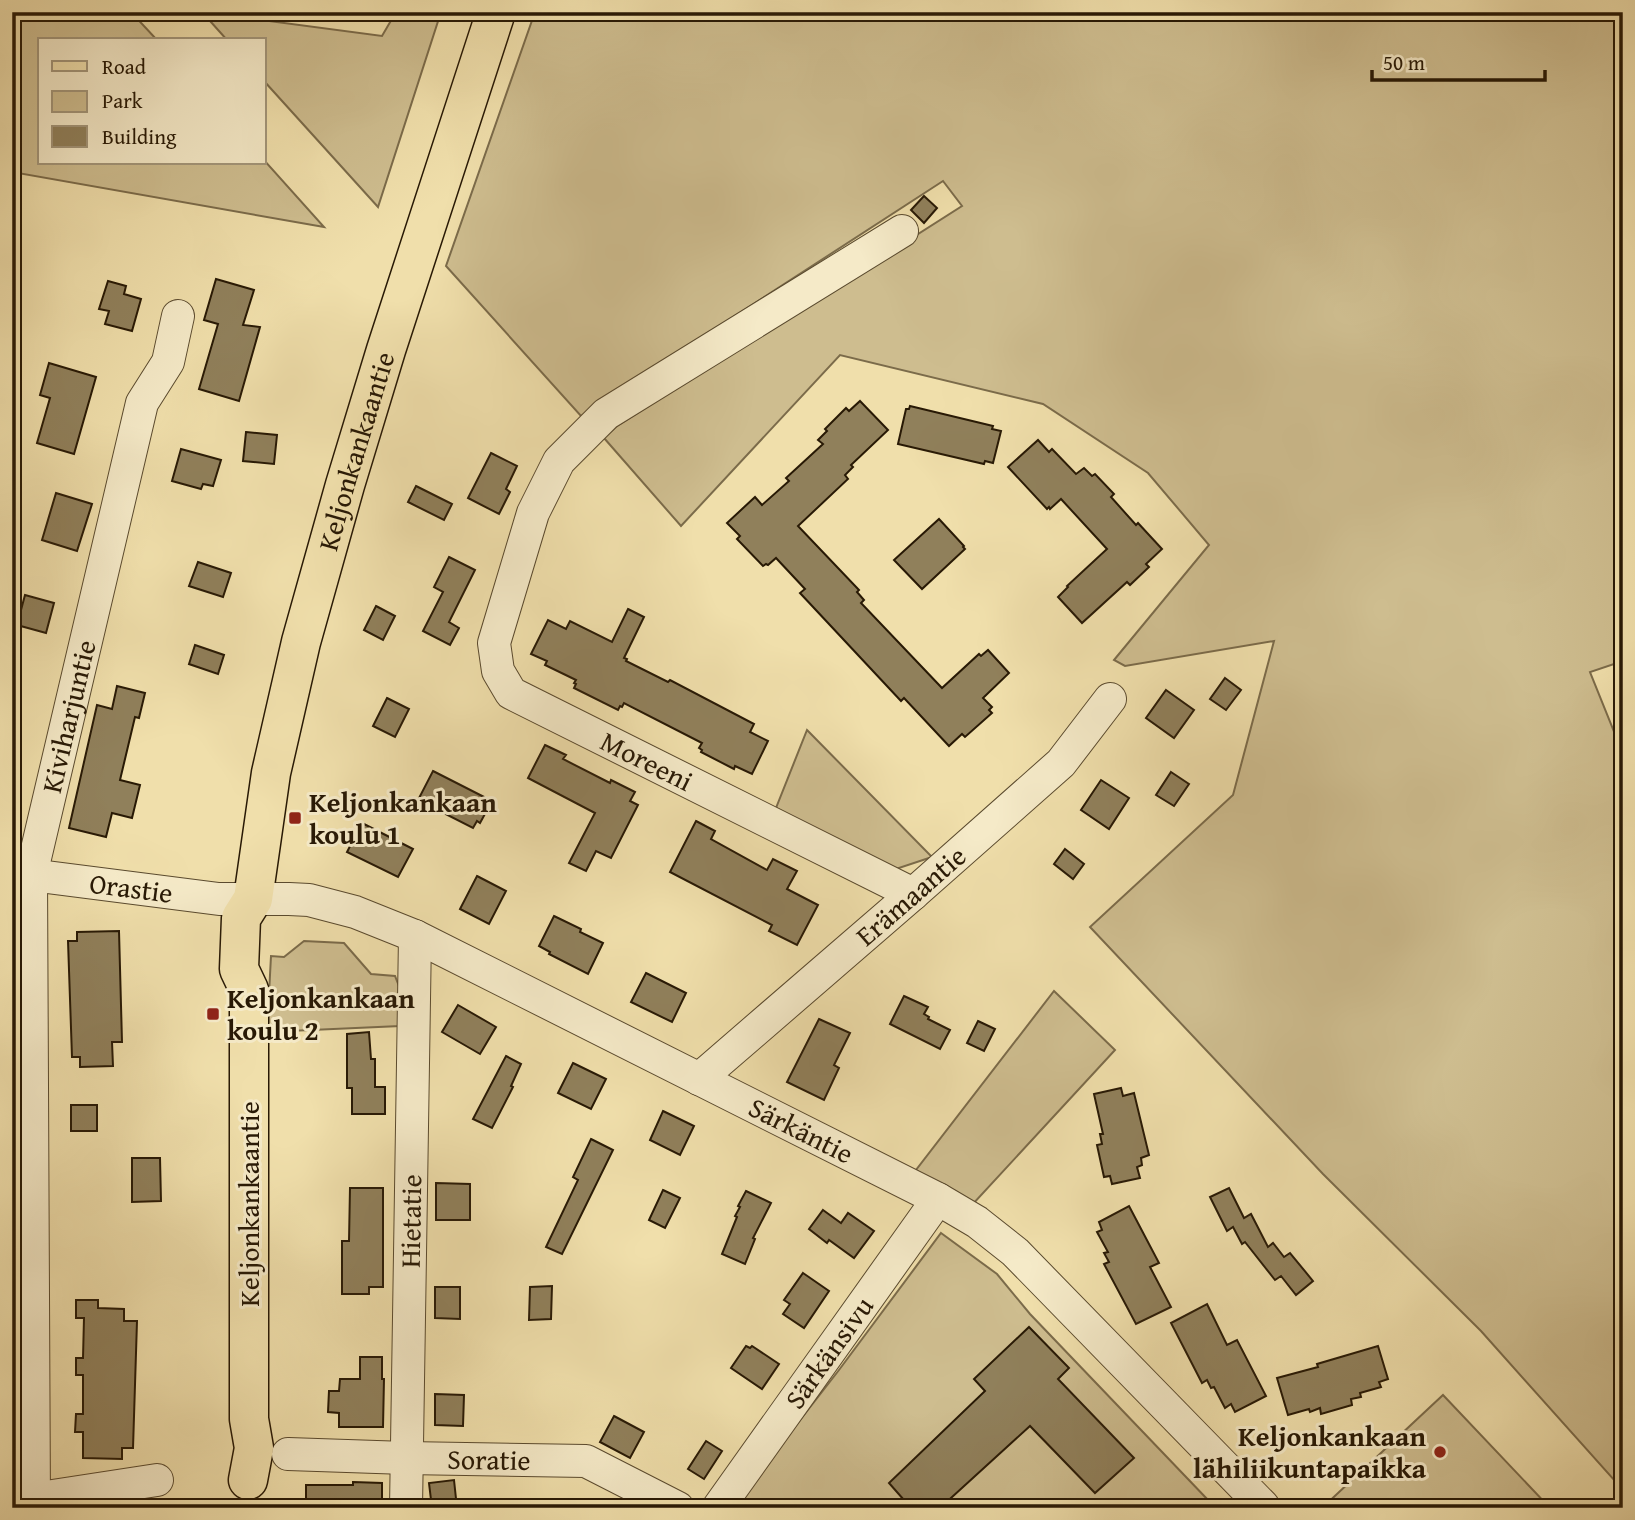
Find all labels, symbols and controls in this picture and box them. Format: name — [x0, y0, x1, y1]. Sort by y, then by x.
legend — [38, 38, 266, 164]
scale bar — [1372, 38, 1546, 82]
text: 50 m — [1383, 47, 1425, 78]
text: Road — [102, 51, 147, 82]
text: Park — [102, 85, 143, 116]
text: Building — [102, 121, 177, 152]
street label: Keljonkankaantie — [307, 347, 404, 555]
street label: Kiviharjuntie — [30, 636, 106, 797]
street label: Moreeni — [594, 720, 700, 801]
place label: Keljonkankaan koulu 1 — [309, 781, 497, 854]
marker: Keljonkankaan koulu 1 — [287, 810, 303, 826]
street label: Erämaantie — [846, 835, 975, 955]
street label: Orastie — [87, 862, 175, 913]
place label: Keljonkankaan koulu 2 — [227, 977, 415, 1050]
marker: Keljonkankaan koulu 2 — [205, 1006, 221, 1022]
street label: Särkäntie — [742, 1086, 861, 1173]
street label: Keljonkankaantie — [228, 1101, 269, 1307]
street label: Hietatie — [389, 1174, 431, 1268]
street label: Särkänsivu — [774, 1287, 883, 1417]
place label: Keljonkankaan lähiliikuntapaikka — [1193, 1415, 1427, 1488]
street label: Soratie — [447, 1438, 531, 1480]
marker: Keljonkankaan lähiliikuntapaikka — [1432, 1444, 1448, 1460]

